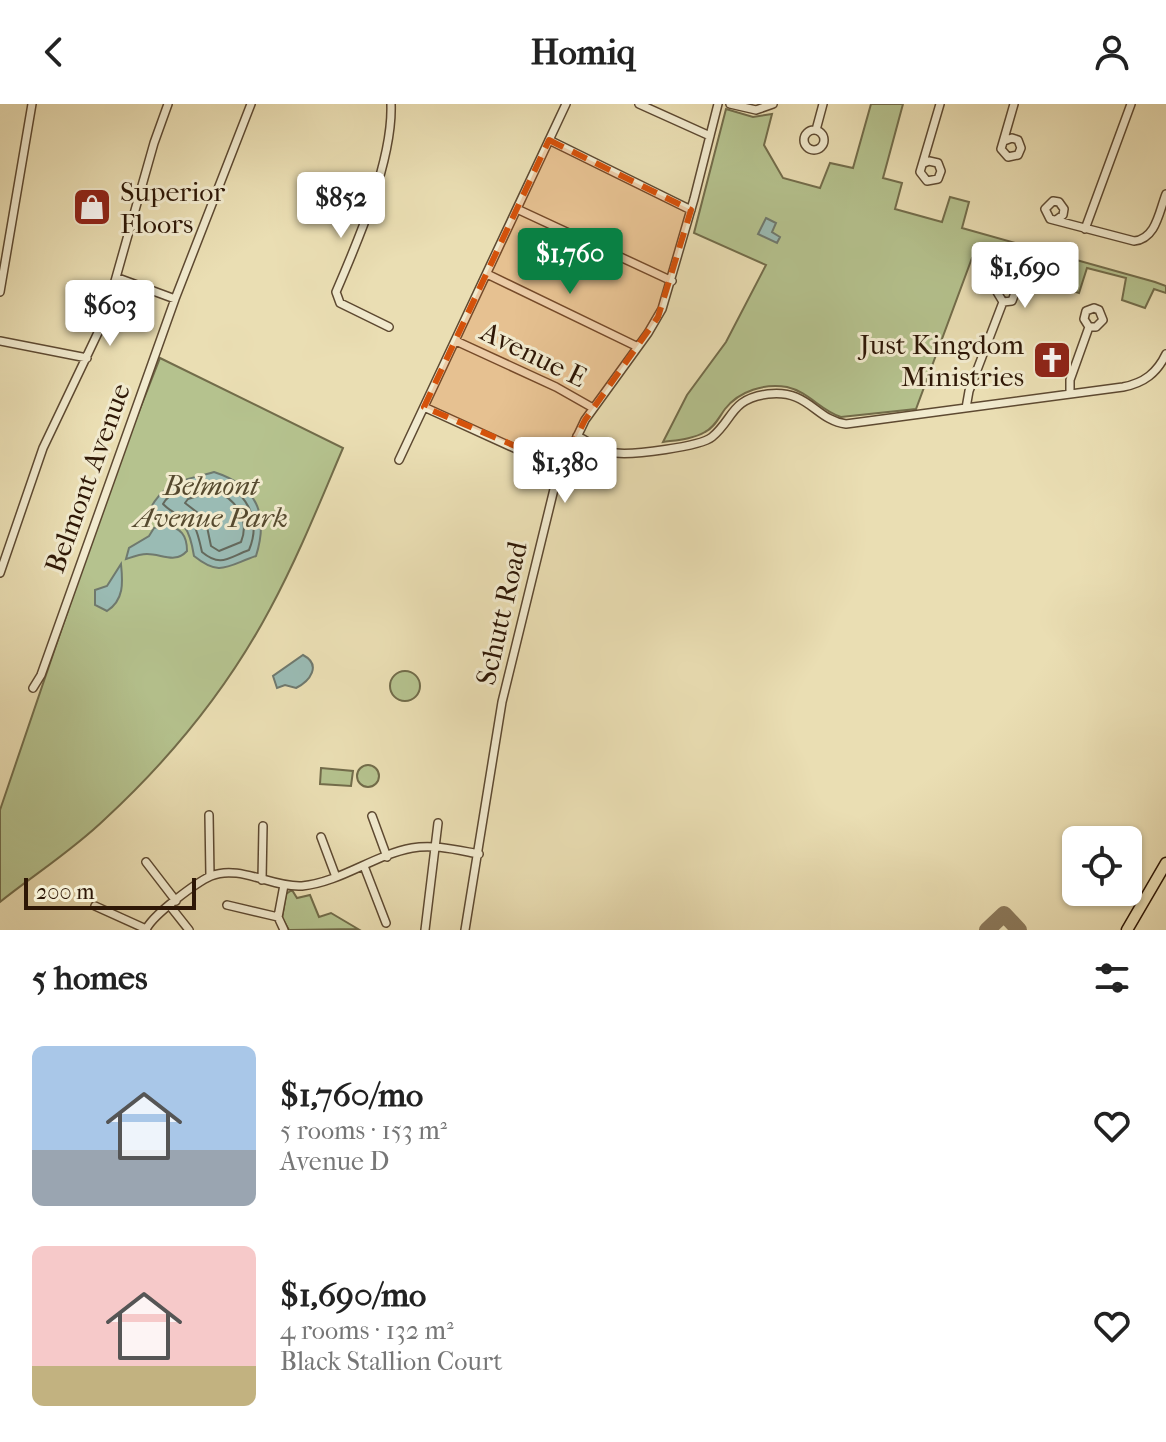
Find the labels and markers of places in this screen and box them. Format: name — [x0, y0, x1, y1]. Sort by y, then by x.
pin: $852 — [294, 172, 388, 240]
place label: Superior Floors — [120, 175, 225, 240]
shop icon: Superior Floors — [71, 186, 113, 228]
pin: $1,760 — [505, 228, 635, 296]
pin: $1,690 — [960, 242, 1090, 310]
pin: $603 — [63, 280, 157, 348]
place label: Just Kingdom Ministries — [858, 328, 1025, 393]
church icon: Just Kingdom Ministries — [1031, 339, 1073, 381]
pin: $1,380 — [500, 437, 630, 505]

